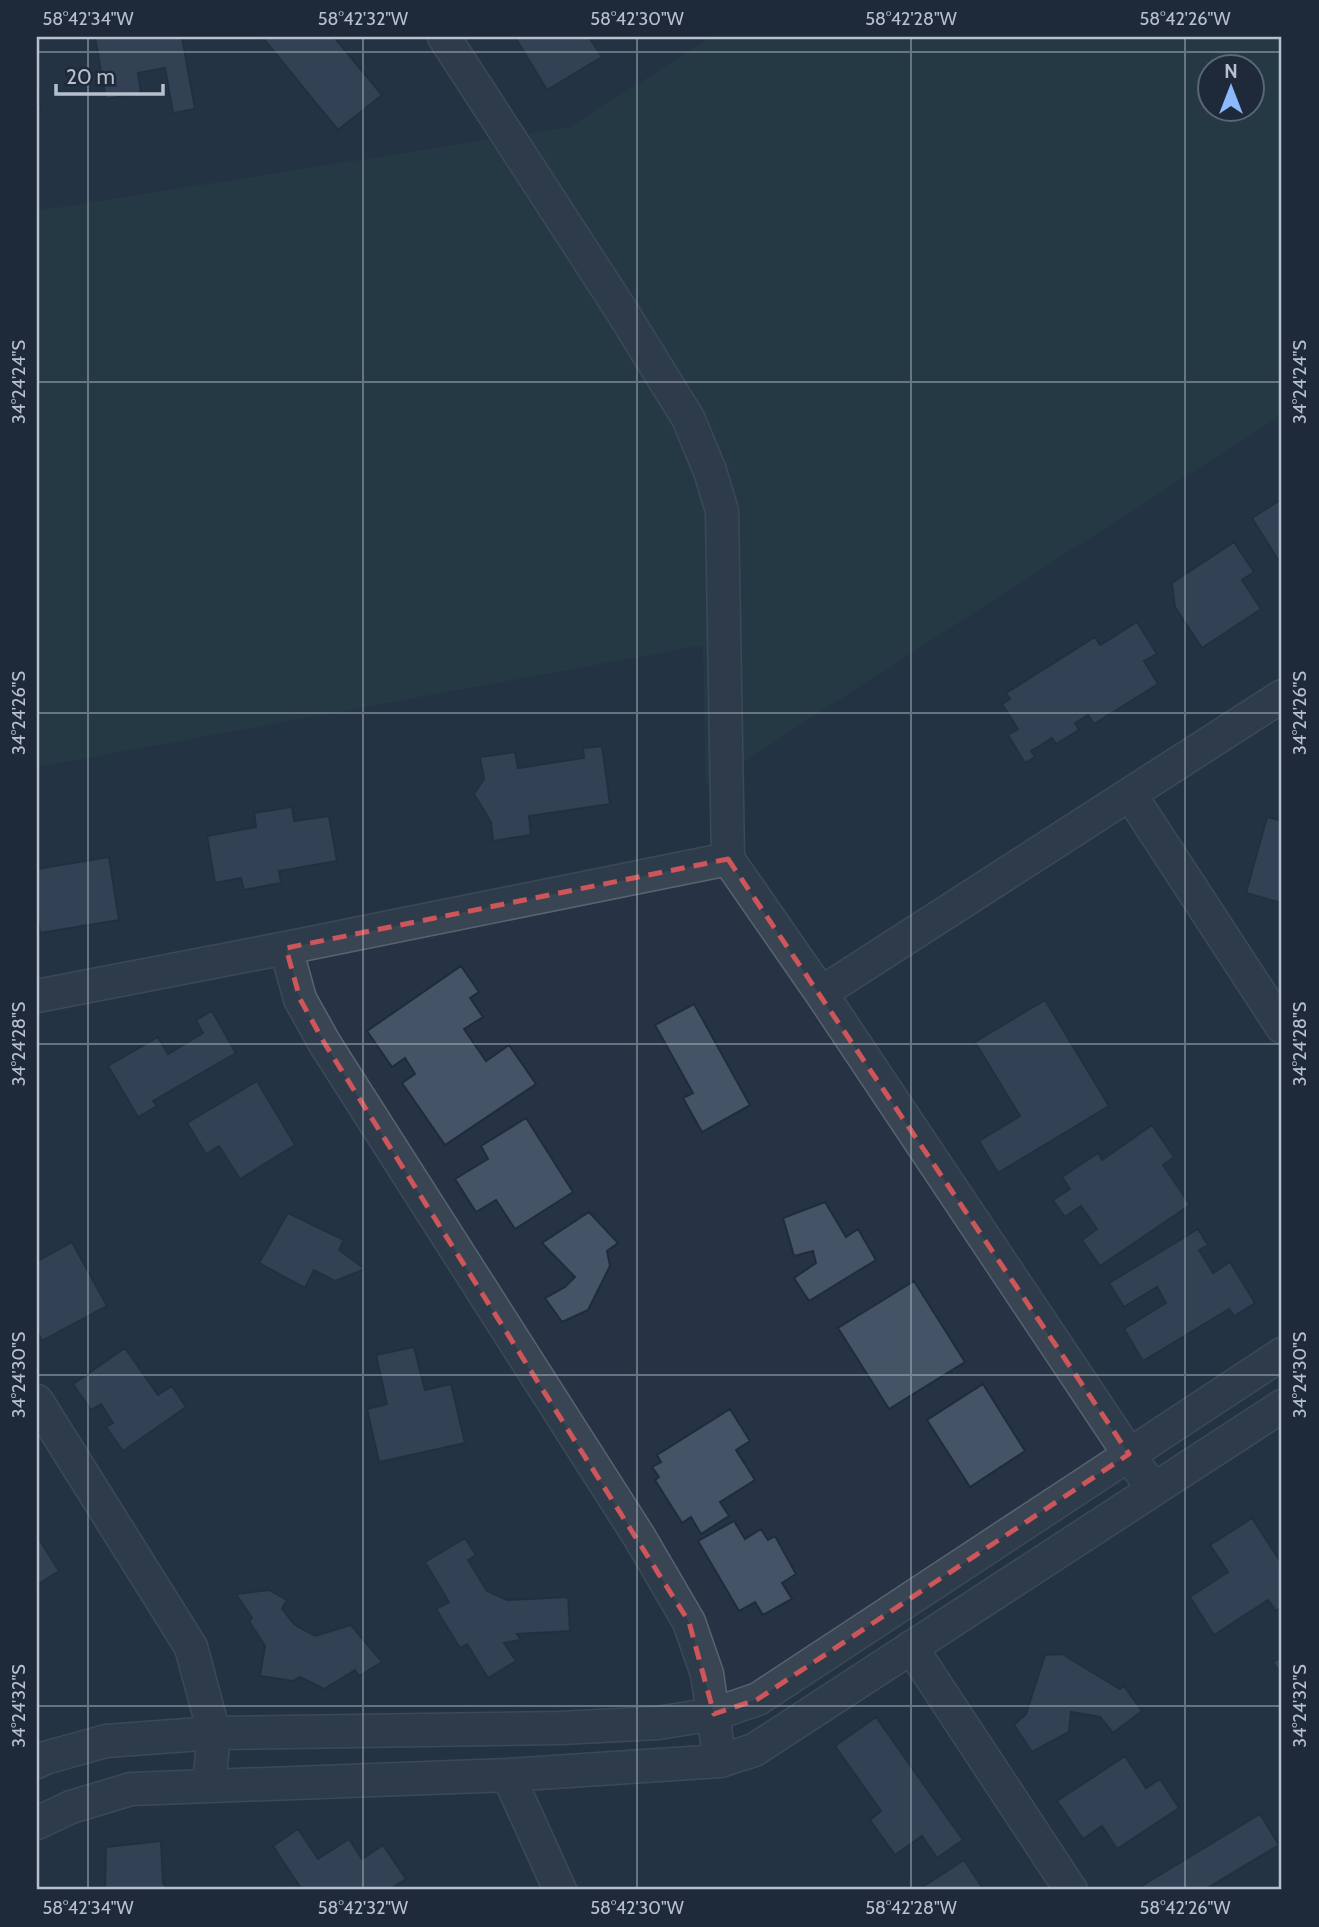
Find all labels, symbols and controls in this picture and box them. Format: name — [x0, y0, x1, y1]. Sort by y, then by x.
text: 58°42'34"W — [42, 8, 134, 30]
text: 58°42'32"W — [318, 8, 408, 30]
text: 58°42'30"W — [590, 8, 684, 30]
text: 58°42'28"W — [865, 8, 957, 30]
text: 58°42'26"W — [1140, 8, 1230, 30]
scale bar — [56, 52, 163, 96]
north arrow — [1196, 52, 1266, 122]
text: N — [1224, 60, 1238, 83]
text: 20 m — [66, 64, 115, 89]
text: 34°24'24"S — [8, 340, 30, 424]
text: 34°24'24"S — [1289, 340, 1311, 424]
text: 34°24'26"S — [8, 671, 30, 755]
text: 34°24'26"S — [1289, 671, 1311, 755]
text: 34°24'28"S — [8, 1002, 30, 1086]
text: 34°24'28"S — [1289, 1002, 1311, 1086]
text: 34°24'30"S — [8, 1332, 30, 1418]
text: 34°24'30"S — [1289, 1332, 1311, 1418]
text: 34°24'32"S — [8, 1664, 30, 1748]
text: 34°24'32"S — [1289, 1664, 1311, 1748]
text: 58°42'34"W — [42, 1897, 134, 1919]
text: 58°42'32"W — [318, 1897, 408, 1919]
text: 58°42'30"W — [590, 1897, 684, 1919]
text: 58°42'28"W — [865, 1897, 957, 1919]
text: 58°42'26"W — [1140, 1897, 1230, 1919]

